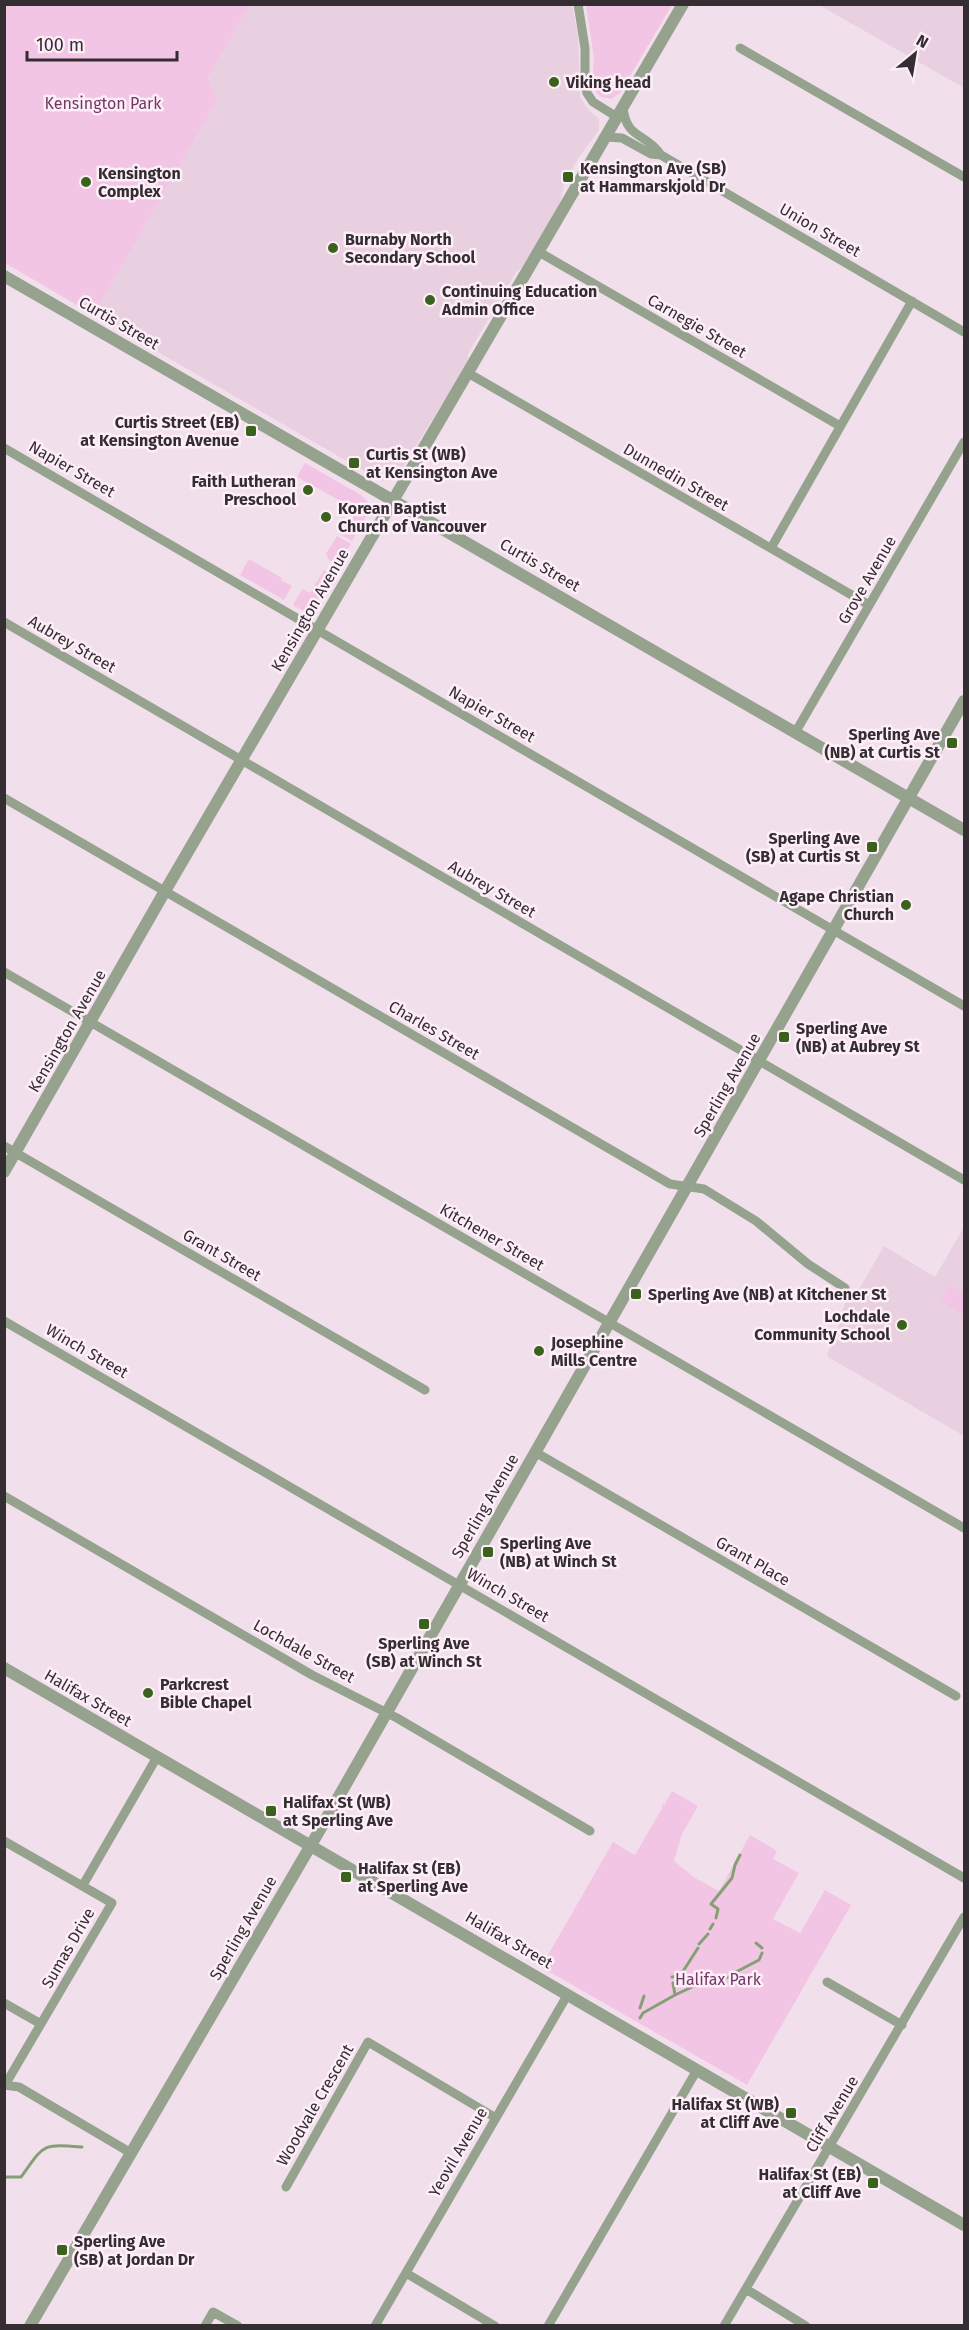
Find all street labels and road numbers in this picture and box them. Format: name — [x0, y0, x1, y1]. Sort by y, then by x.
street label: Union Street — [776, 199, 864, 261]
street label: Carnegie Street — [644, 290, 750, 362]
street label: Curtis Street — [75, 292, 163, 354]
street label: Napier Street — [26, 437, 119, 501]
street label: Dunnedin Street — [620, 439, 732, 515]
street label: Grove Avenue — [834, 532, 900, 628]
street label: Curtis Street — [496, 534, 584, 596]
street label: Kensington Avenue — [267, 545, 353, 675]
street label: Aubrey Street — [25, 611, 119, 677]
street label: Napier Street — [446, 682, 539, 746]
street label: Aubrey Street — [445, 856, 539, 922]
street label: Kensington Avenue — [24, 966, 110, 1096]
street label: Charles Street — [385, 996, 483, 1064]
street label: Sperling Avenue — [689, 1029, 765, 1141]
street label: Kitchener Street — [437, 1199, 548, 1275]
street label: Grant Street — [179, 1225, 265, 1285]
street label: Winch Street — [43, 1320, 132, 1382]
street label: Sperling Avenue — [447, 1450, 523, 1562]
street label: Grant Place — [713, 1532, 793, 1590]
street label: Winch Street — [464, 1564, 553, 1626]
street label: Lochdale Street — [250, 1615, 358, 1687]
street label: Halifax Street — [41, 1665, 135, 1731]
street label: Sperling Avenue — [205, 1872, 281, 1984]
street label: Sumas Drive — [37, 1904, 99, 1992]
street label: Halifax Street — [462, 1907, 556, 1973]
street label: Woodvale Crescent — [273, 2041, 358, 2169]
street label: Cliff Avenue — [802, 2072, 862, 2156]
street label: Yeovil Avenue — [425, 2104, 491, 2200]

